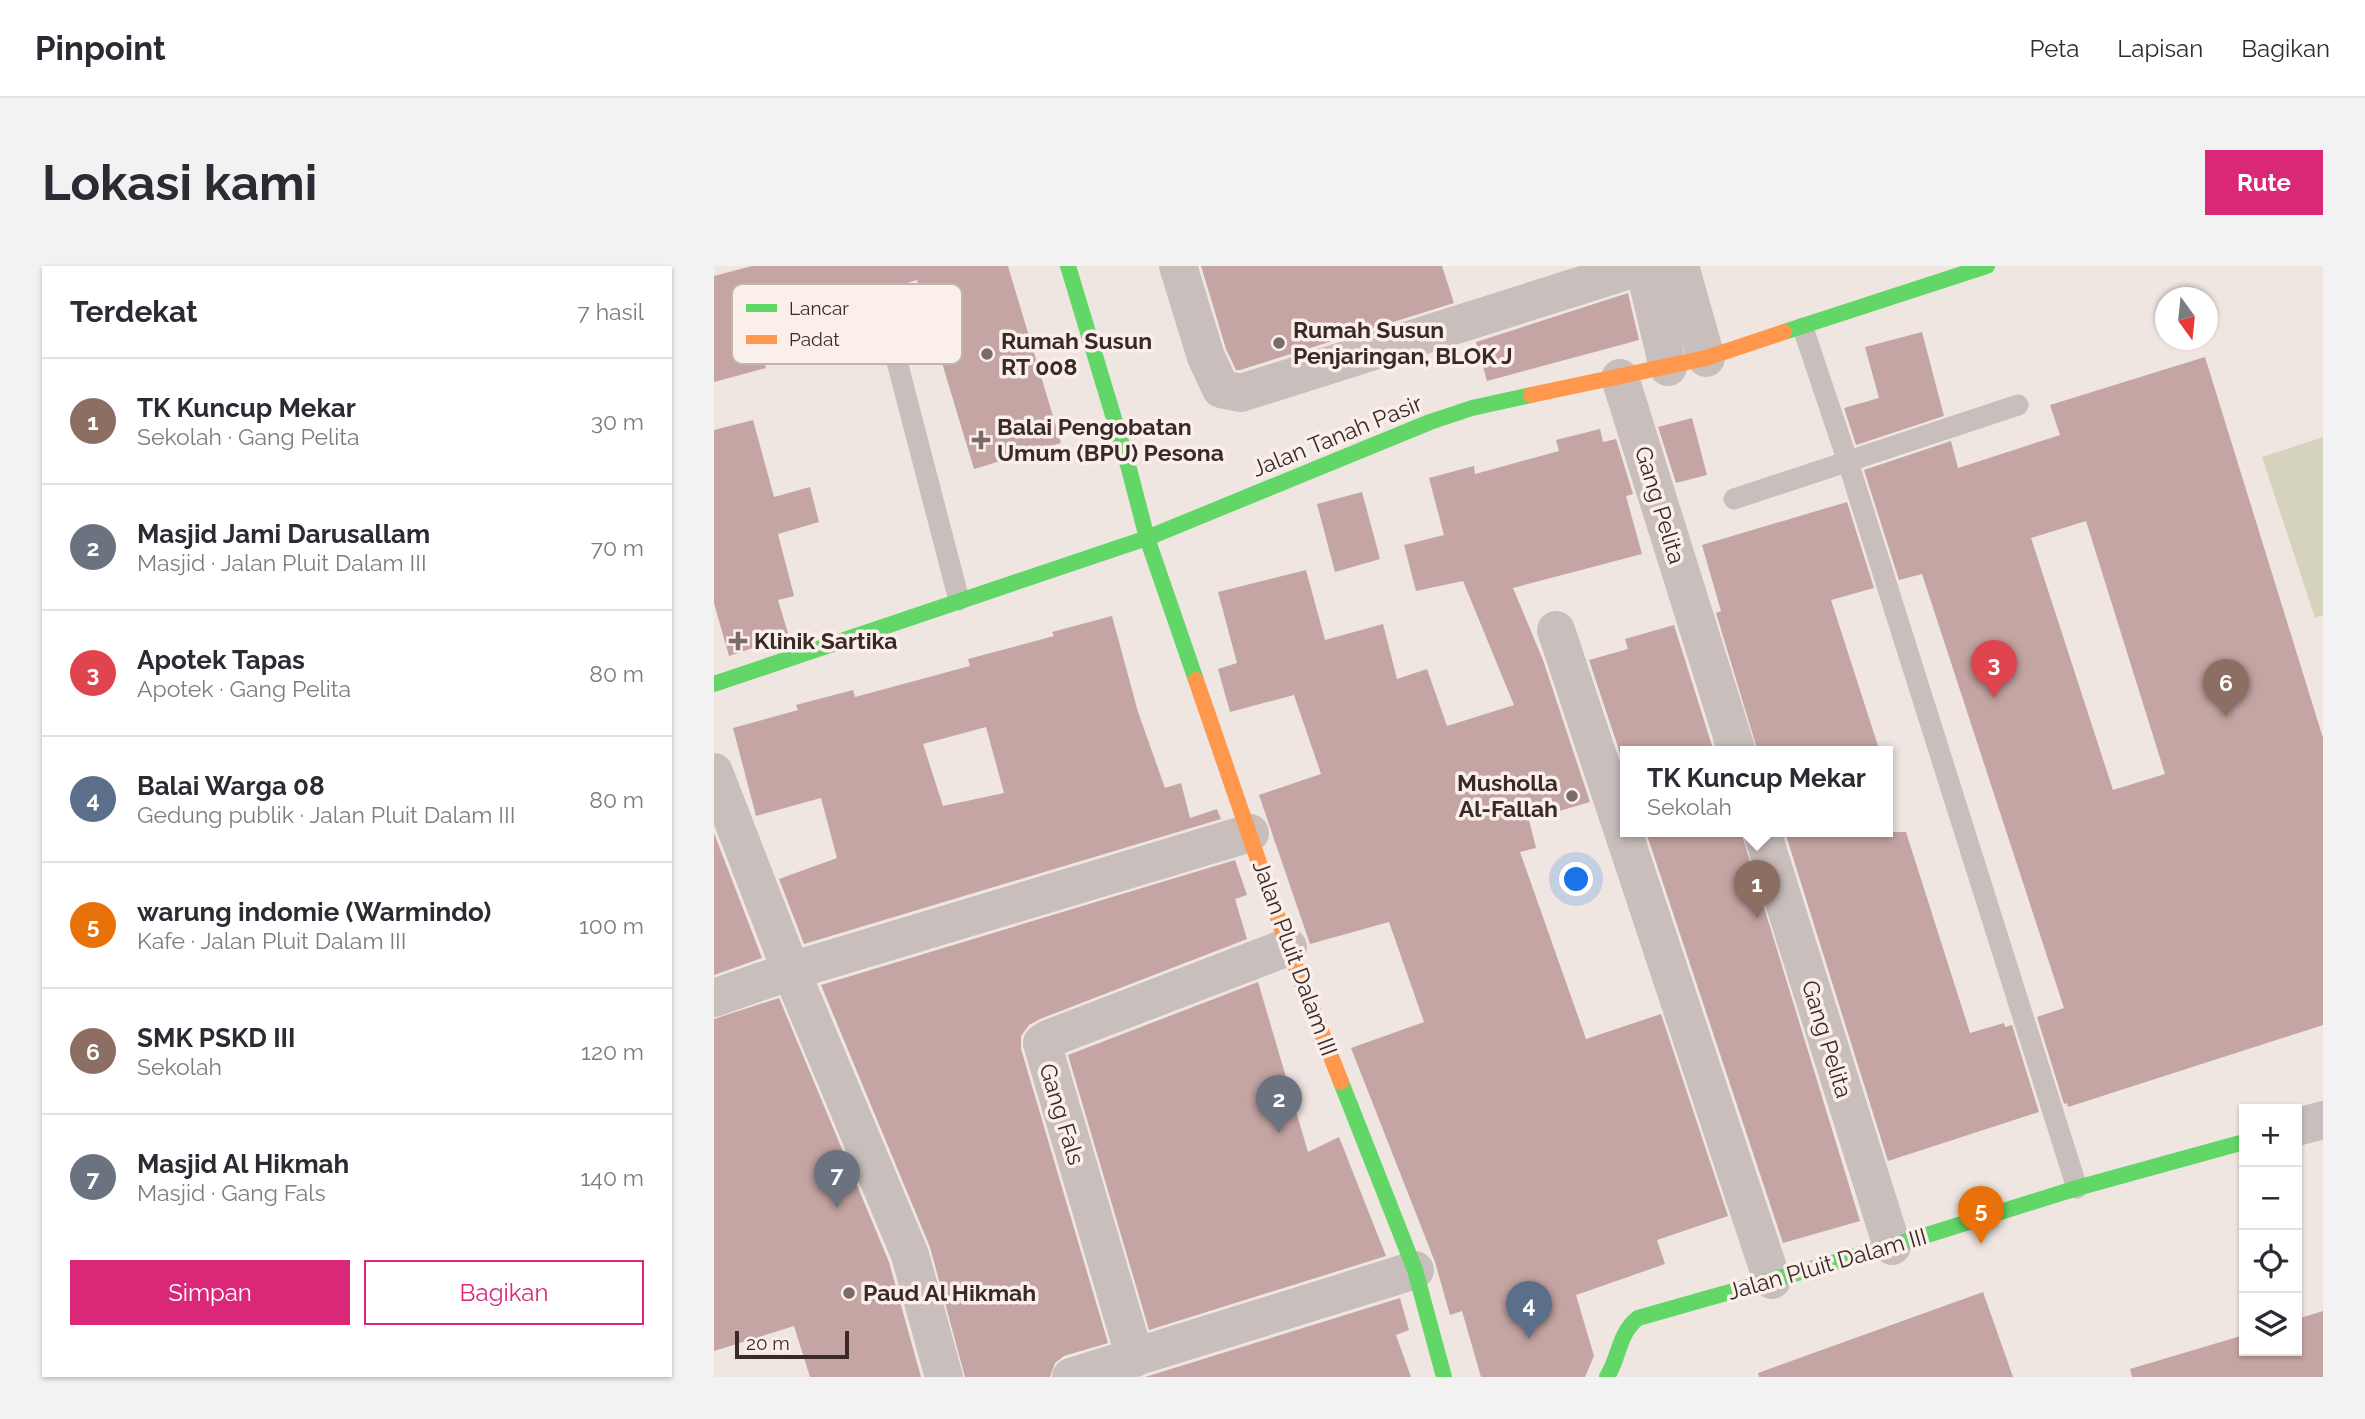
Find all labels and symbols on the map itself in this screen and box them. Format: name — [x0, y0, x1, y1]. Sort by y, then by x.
legend — [732, 284, 962, 364]
north arrow — [2155, 287, 2218, 350]
text: Lancar — [789, 297, 849, 319]
place label: Rumah Susun Penjaringan, BLOK J — [1293, 316, 1513, 369]
place label: Rumah Susun RT 008 — [1001, 327, 1152, 380]
text: Padat — [789, 328, 840, 350]
marker: Rumah Susun Penjaringan, BLOK J — [1271, 335, 1287, 351]
marker: Rumah Susun RT 008 — [979, 346, 995, 362]
street label: Jalan Tanah Pasir — [1248, 389, 1426, 482]
place label: Balai Pengobatan Umum (BPU) Pesona — [997, 413, 1224, 466]
marker: Balai Pengobatan Umum (BPU) Pesona — [971, 430, 991, 450]
street label: Gang Pelita — [1630, 443, 1691, 567]
place label: Klinik Sartika — [754, 627, 897, 654]
marker: Klinik Sartika — [728, 631, 748, 651]
pin: 3 — [1971, 640, 2017, 698]
pin: 6 — [2203, 659, 2249, 717]
place label: Musholla Al-Fallah — [1457, 769, 1558, 822]
marker: Musholla Al-Fallah — [1564, 788, 1580, 804]
street label: Jalan Pluit Dalam III — [1248, 856, 1343, 1059]
pin: 1 — [1734, 860, 1780, 918]
your location — [1559, 862, 1593, 896]
street label: Gang Pelita — [1797, 977, 1858, 1101]
street label: Gang Fals — [1034, 1060, 1091, 1168]
pin: 2 — [1256, 1075, 1302, 1133]
pin: 7 — [814, 1150, 860, 1208]
pin: 5 — [1958, 1186, 2004, 1244]
street label: Jalan Pluit Dalam III — [1724, 1222, 1930, 1305]
place label: Paud Al Hikmah — [863, 1279, 1036, 1306]
pin: 4 — [1506, 1281, 1552, 1339]
marker: Paud Al Hikmah — [841, 1285, 857, 1301]
scale bar — [735, 1328, 849, 1360]

